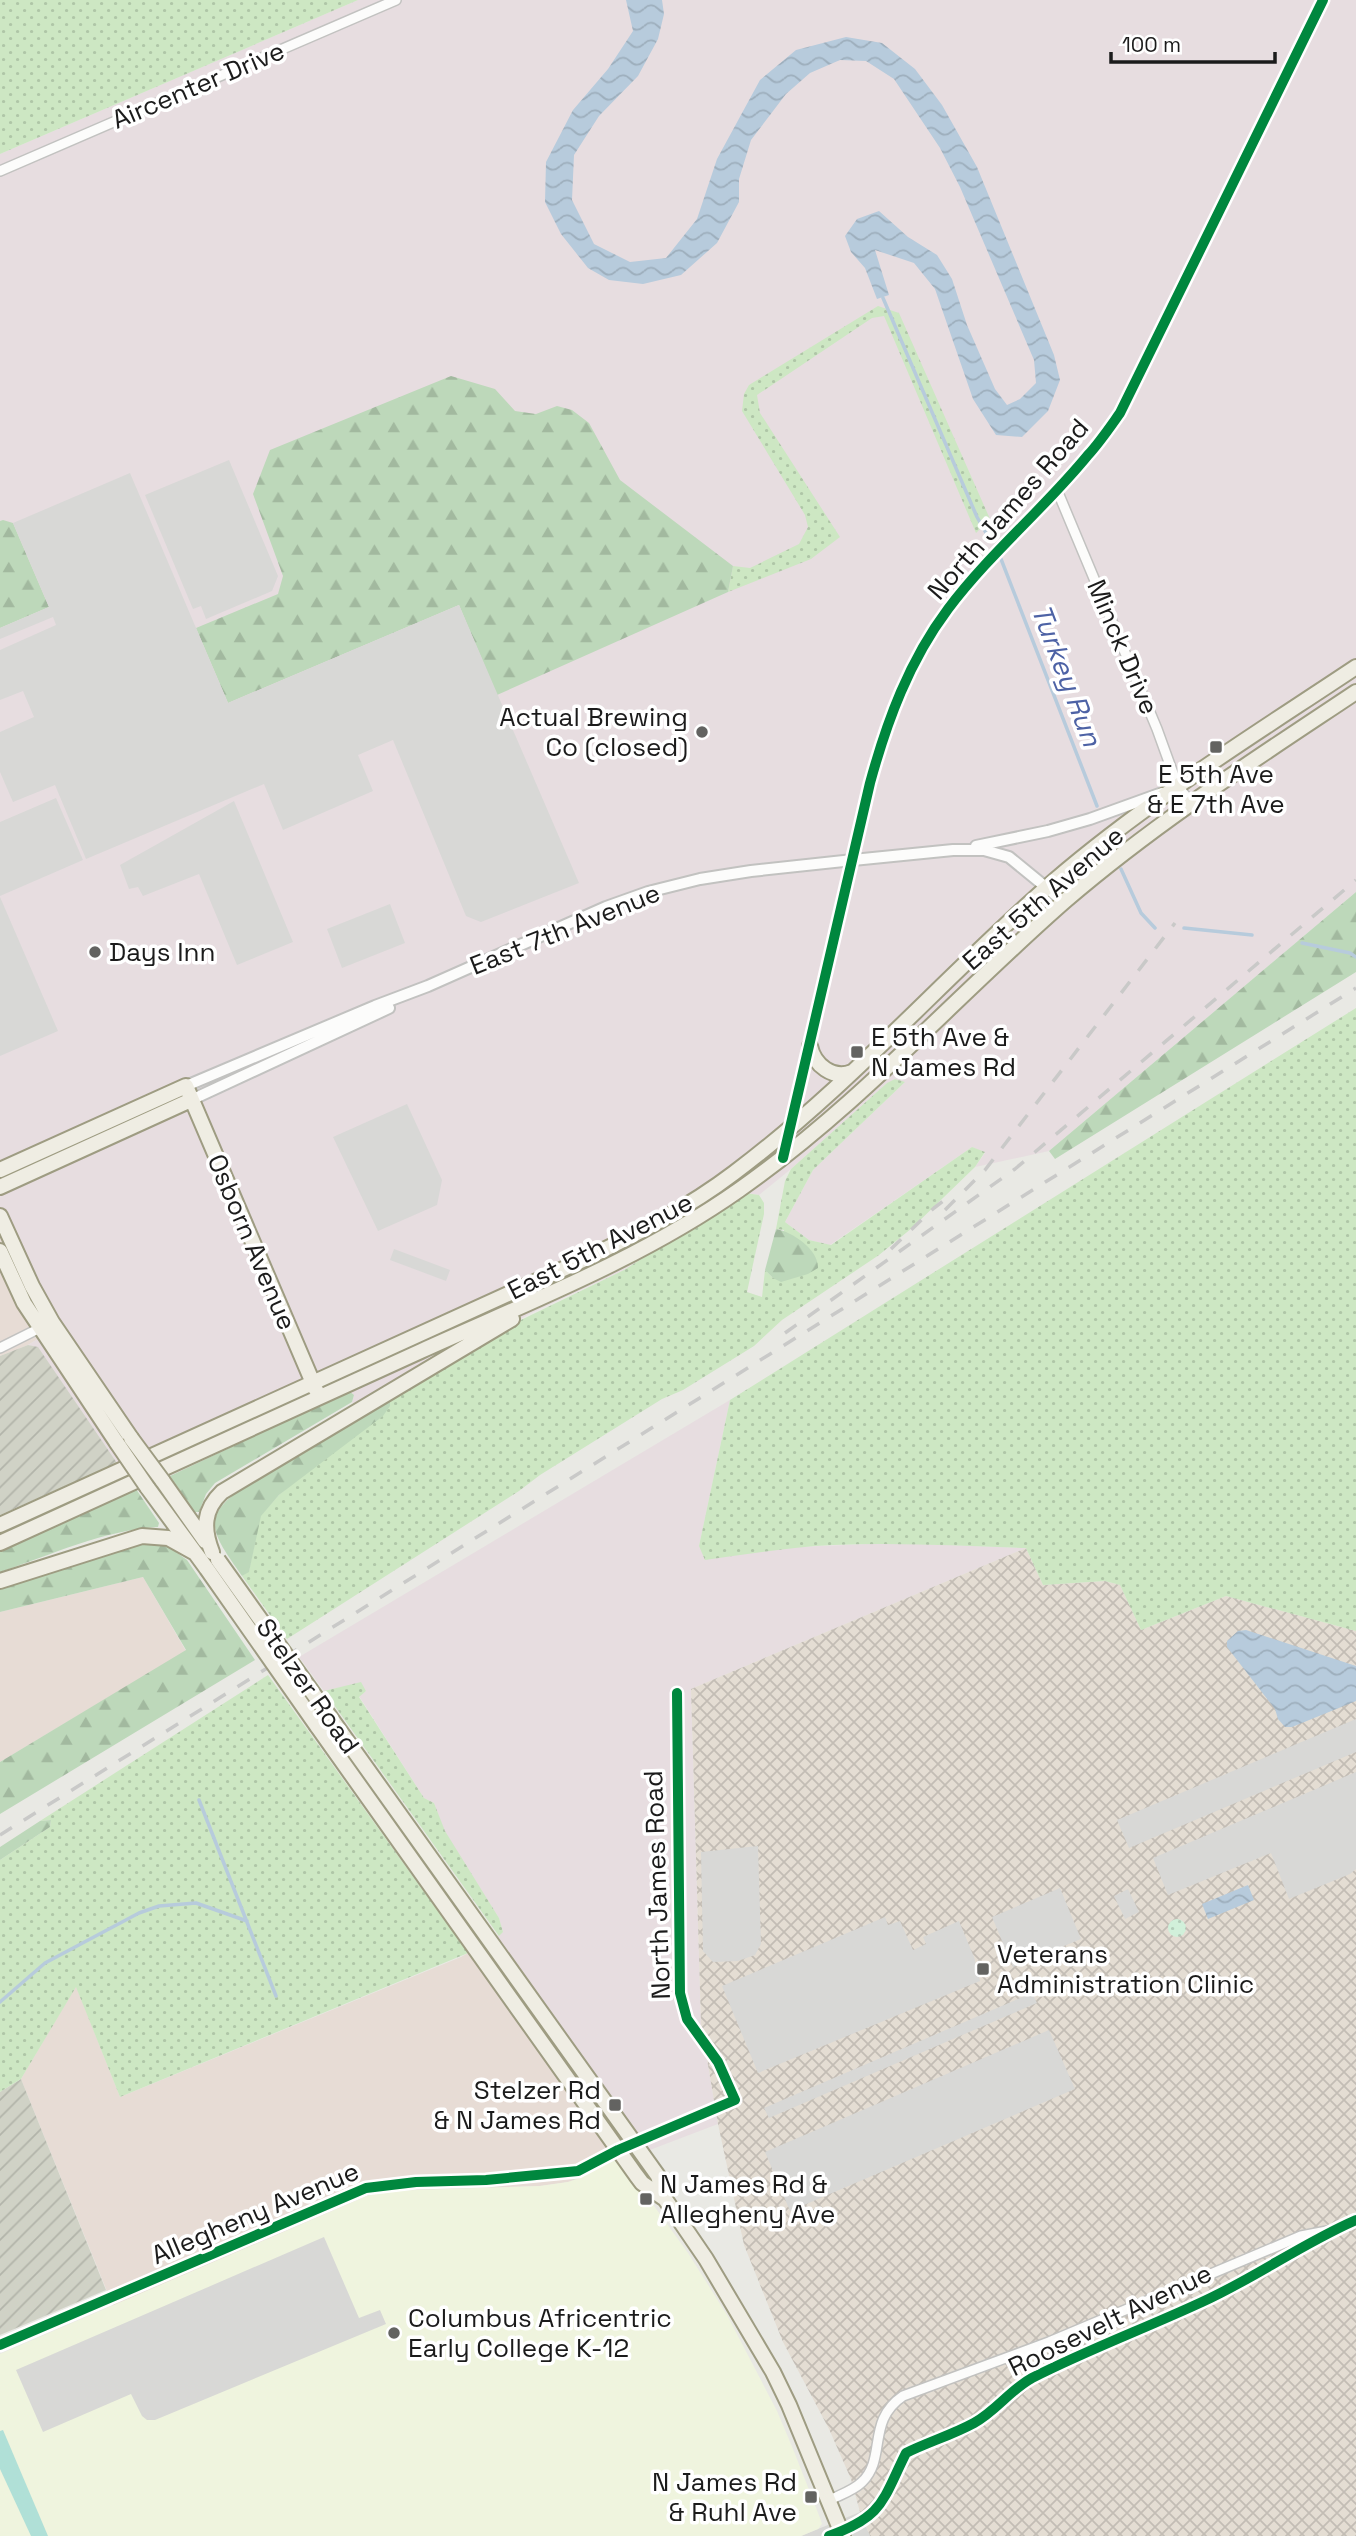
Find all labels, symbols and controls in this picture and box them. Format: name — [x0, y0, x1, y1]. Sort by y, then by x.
scale bar — [1111, 21, 1276, 65]
text: 100 m — [1122, 31, 1181, 58]
street label: Aircenter Drive — [107, 33, 289, 137]
street label: North James Road — [920, 411, 1096, 607]
street label: Minck Drive — [1079, 574, 1167, 720]
water label: Turkey Run — [1023, 599, 1111, 752]
place label: Actual Brewing Co (closed) — [499, 700, 688, 764]
marker: Actual Brewing Co (closed) — [694, 724, 710, 740]
marker: E 5th Ave & E 7th Ave — [1208, 739, 1224, 755]
place label: E 5th Ave & E 7th Ave — [1147, 757, 1285, 821]
street label: East 5th Avenue — [955, 819, 1131, 977]
street label: East 7th Avenue — [465, 875, 665, 983]
place label: Days Inn — [109, 935, 215, 969]
marker: Days Inn — [87, 944, 103, 960]
place label: E 5th Ave & N James Rd — [871, 1020, 1016, 1084]
marker: E 5th Ave & N James Rd — [849, 1044, 865, 1060]
street label: Osborn Avenue — [200, 1149, 304, 1335]
street label: East 5th Avenue — [502, 1185, 698, 1307]
street label: Stelzer Road — [249, 1612, 367, 1760]
street label: North James Road — [636, 1770, 678, 2000]
place label: Veterans Administration Clinic — [997, 1937, 1254, 2001]
marker: Veterans Administration Clinic — [975, 1961, 991, 1977]
place label: Stelzer Rd & N James Rd — [434, 2073, 601, 2137]
marker: Stelzer Rd & N James Rd — [607, 2097, 623, 2113]
street label: Allegheny Avenue — [146, 2154, 364, 2272]
place label: N James Rd & Allegheny Ave — [660, 2167, 835, 2231]
marker: N James Rd & Allegheny Ave — [638, 2191, 654, 2207]
street label: Roosevelt Avenue — [1003, 2256, 1217, 2384]
place label: Columbus Africentric Early College K-12 — [408, 2301, 672, 2365]
marker: Columbus Africentric Early College K-12 — [386, 2325, 402, 2341]
place label: N James Rd & Ruhl Ave — [652, 2465, 797, 2529]
marker: N James Rd & Ruhl Ave — [803, 2489, 819, 2505]

